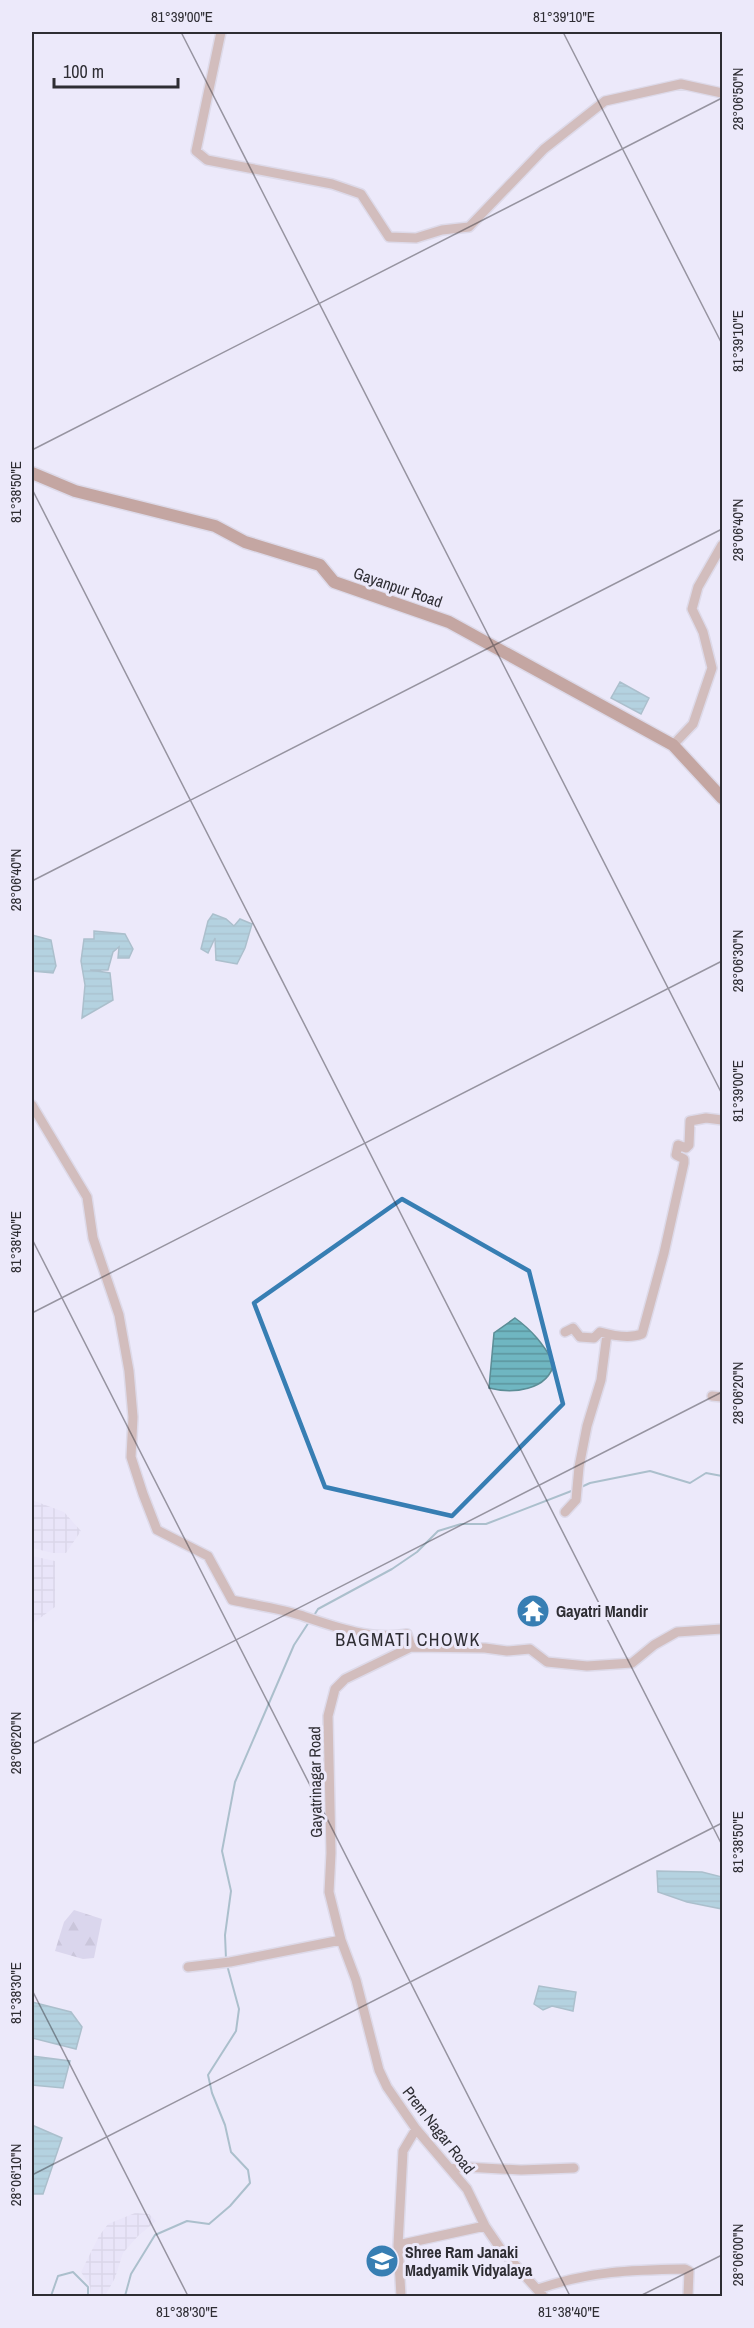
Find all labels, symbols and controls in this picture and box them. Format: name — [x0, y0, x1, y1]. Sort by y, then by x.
text: 81°39'00"E — [151, 6, 213, 27]
text: 81°39'10"E — [533, 6, 595, 27]
scale bar — [54, 51, 178, 89]
text: 100 m — [63, 59, 104, 84]
text: 28°06'50"N — [727, 68, 748, 130]
text: 81°39'10"E — [727, 310, 748, 372]
text: 81°38'50"E — [5, 461, 26, 523]
text: 28°06'40"N — [727, 499, 748, 561]
street label: Gayanpur Road — [351, 562, 445, 612]
text: 28°06'40"N — [5, 849, 26, 911]
text: 28°06'30"N — [727, 930, 748, 992]
text: 81°39'00"E — [727, 1060, 748, 1122]
text: 81°38'40"E — [5, 1211, 26, 1273]
text: 28°06'20"N — [727, 1362, 748, 1424]
temple icon: Gayatri Mandir — [515, 1593, 551, 1629]
place label: Gayatri Mandir — [556, 1600, 649, 1622]
district label: BAGMATI CHOWK — [335, 1627, 481, 1652]
text: 28°06'20"N — [5, 1712, 26, 1774]
street label: Gayatrinagar Road — [303, 1726, 327, 1838]
text: 81°38'50"E — [727, 1811, 748, 1873]
text: 81°38'30"E — [5, 1962, 26, 2024]
street label: Prem Nagar Road — [398, 2082, 480, 2178]
text: 28°06'10"N — [5, 2144, 26, 2206]
text: 28°06'00"N — [727, 2224, 748, 2286]
place label: Shree Ram Janaki Madyamik Vidyalaya — [405, 2241, 533, 2281]
school or university icon: Shree Ram Janaki Madyamik Vidyalaya — [364, 2243, 400, 2279]
text: 81°38'30"E — [156, 2301, 218, 2322]
text: 81°38'40"E — [538, 2301, 600, 2322]

